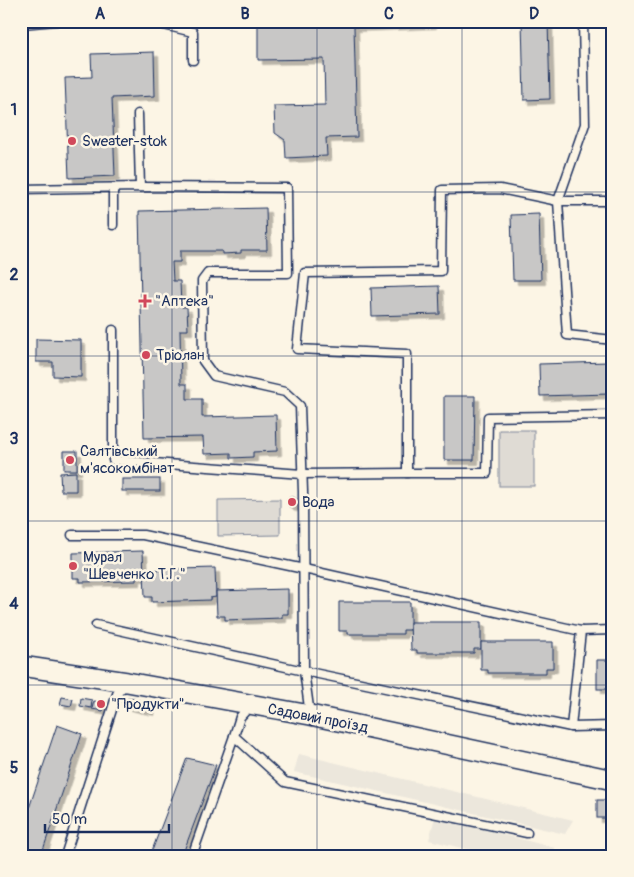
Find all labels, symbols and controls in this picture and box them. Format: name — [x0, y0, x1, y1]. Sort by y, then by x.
text: A — [95, 4, 106, 24]
text: B — [240, 4, 250, 24]
text: C — [384, 4, 394, 24]
text: D — [529, 4, 539, 24]
text: 1 — [11, 100, 17, 120]
place label: Sweater-stok — [82, 132, 168, 151]
marker: Sweater-stok — [66, 135, 78, 147]
text: 2 — [10, 265, 19, 285]
place label: "Аптека" — [155, 292, 214, 311]
marker: "Аптека" — [139, 295, 151, 307]
place label: Тріолан — [156, 346, 204, 365]
marker: Тріолан — [140, 349, 152, 361]
text: 3 — [10, 429, 19, 449]
place label: Салтівський м'ясокомбінат — [80, 442, 175, 478]
marker: Салтівський м'ясокомбінат — [64, 454, 76, 466]
place label: Вода — [302, 493, 335, 512]
marker: Вода — [286, 496, 298, 508]
place label: Мурал "Шевченко Т.Г." — [83, 548, 186, 584]
marker: Мурал "Шевченко Т.Г." — [67, 560, 79, 572]
text: 4 — [9, 594, 19, 614]
place label: "Продукти" — [111, 695, 185, 714]
marker: "Продукти" — [95, 698, 107, 710]
street label: Садовий проїзд — [266, 699, 370, 738]
text: 5 — [10, 758, 19, 778]
scale bar — [45, 802, 169, 834]
text: 50 m — [52, 810, 87, 829]

